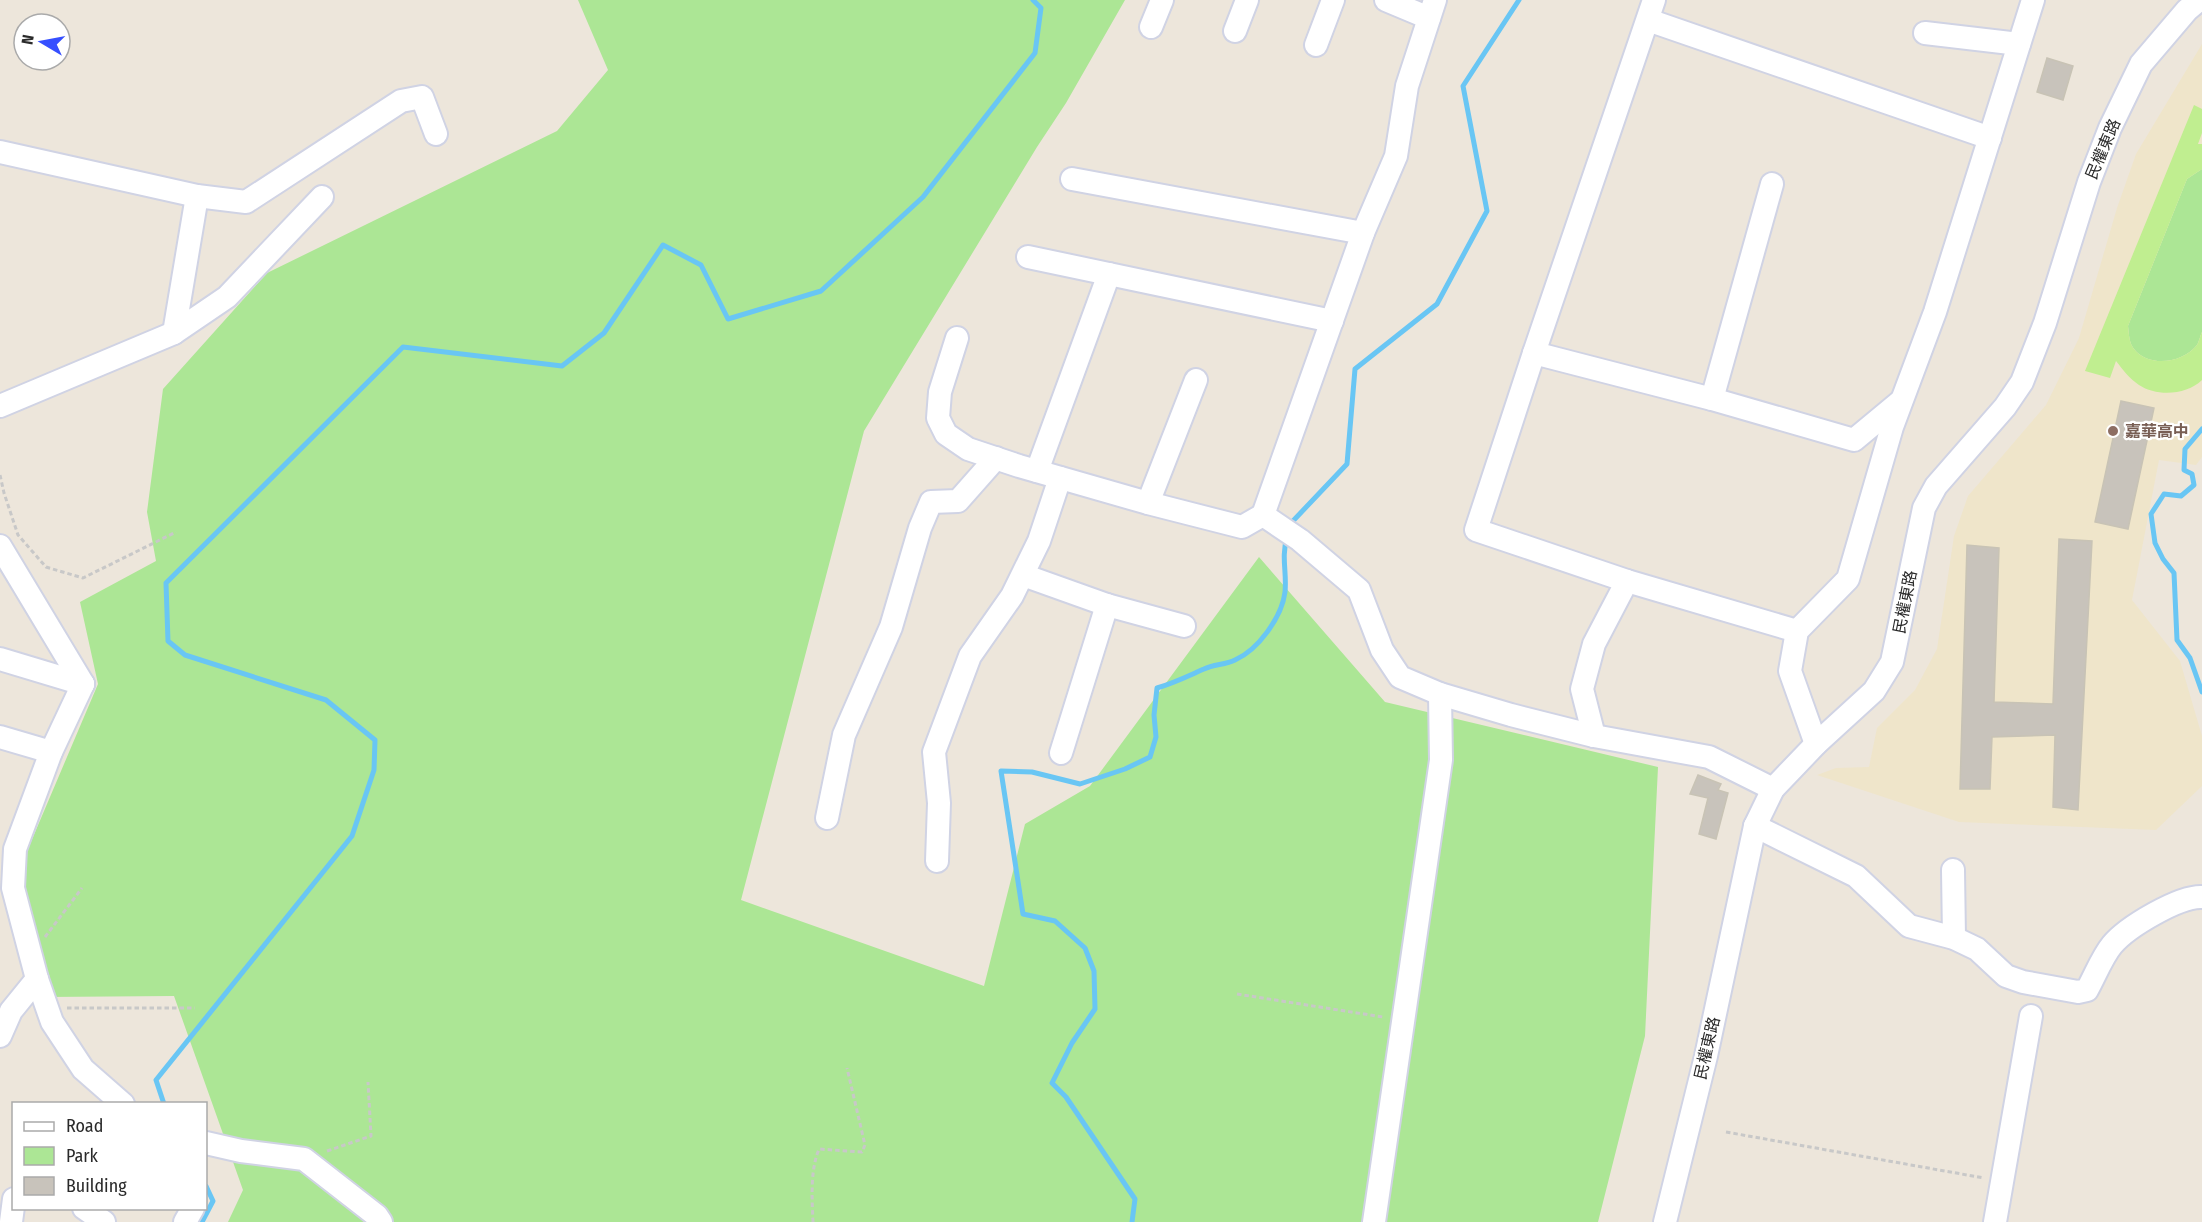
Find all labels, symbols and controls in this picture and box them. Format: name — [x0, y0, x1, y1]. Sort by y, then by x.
north arrow — [12, 12, 72, 72]
text: N — [18, 33, 38, 46]
street label: 民權東路 — [2082, 116, 2124, 182]
place label: 嘉華高中 — [2125, 422, 2189, 441]
marker: 嘉華高中 — [2106, 424, 2120, 438]
street label: 民權東路 — [1890, 569, 1920, 635]
street label: 民權東路 — [1691, 1015, 1723, 1081]
legend — [12, 1102, 207, 1210]
text: Road — [66, 1115, 103, 1137]
text: Park — [66, 1145, 99, 1167]
text: Building — [66, 1175, 127, 1197]

